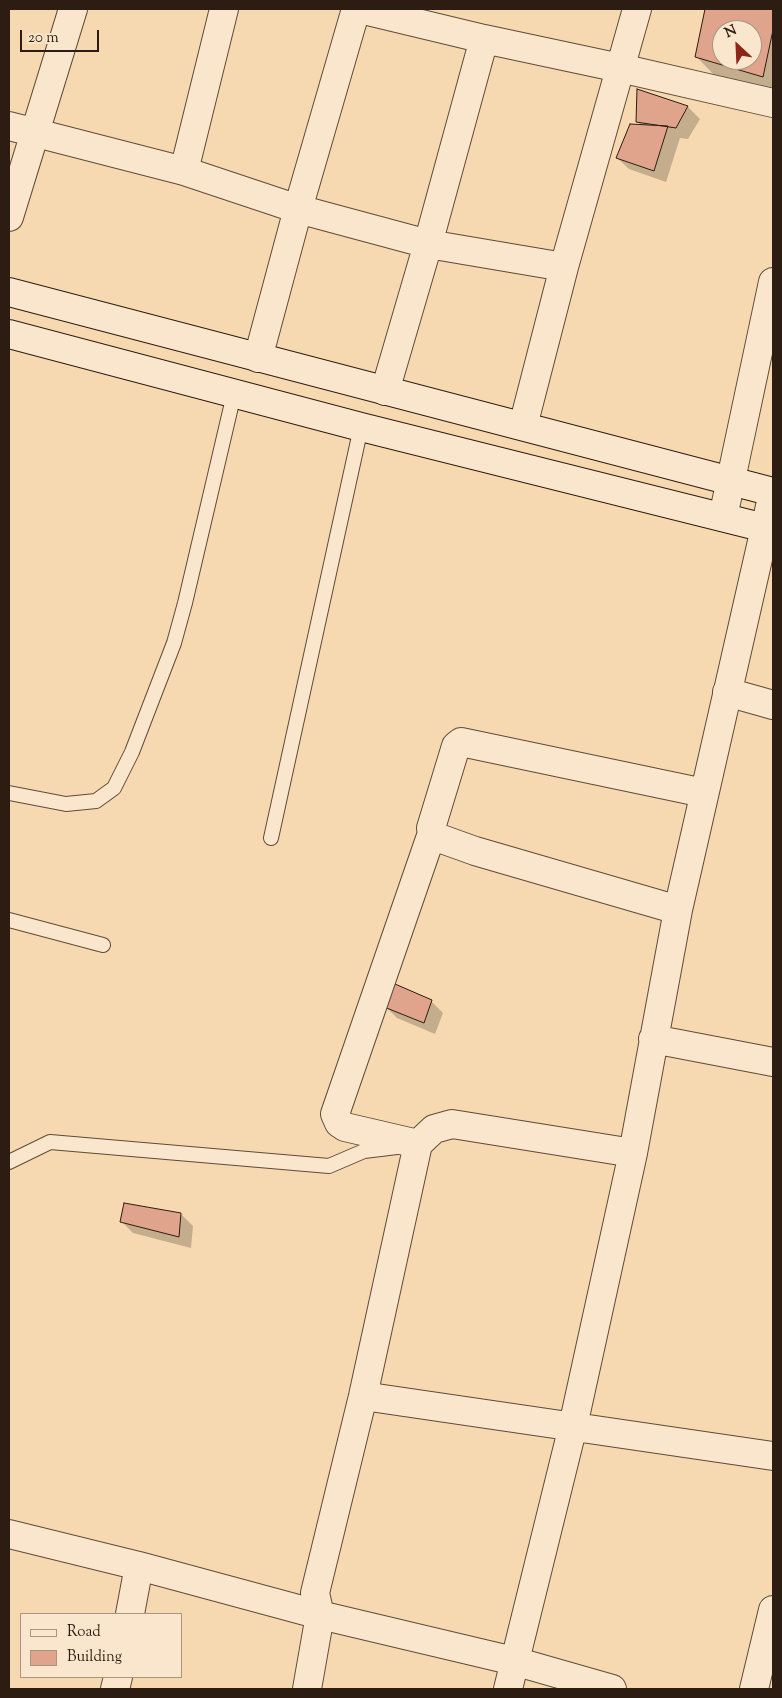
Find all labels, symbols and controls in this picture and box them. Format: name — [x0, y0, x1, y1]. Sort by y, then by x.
scale bar — [22, 20, 101, 52]
north arrow — [712, 20, 762, 70]
text: N — [722, 21, 740, 44]
text: 20 m — [28, 28, 59, 49]
legend — [20, 1613, 182, 1678]
text: Road — [67, 1622, 101, 1643]
text: Building — [67, 1647, 122, 1668]

